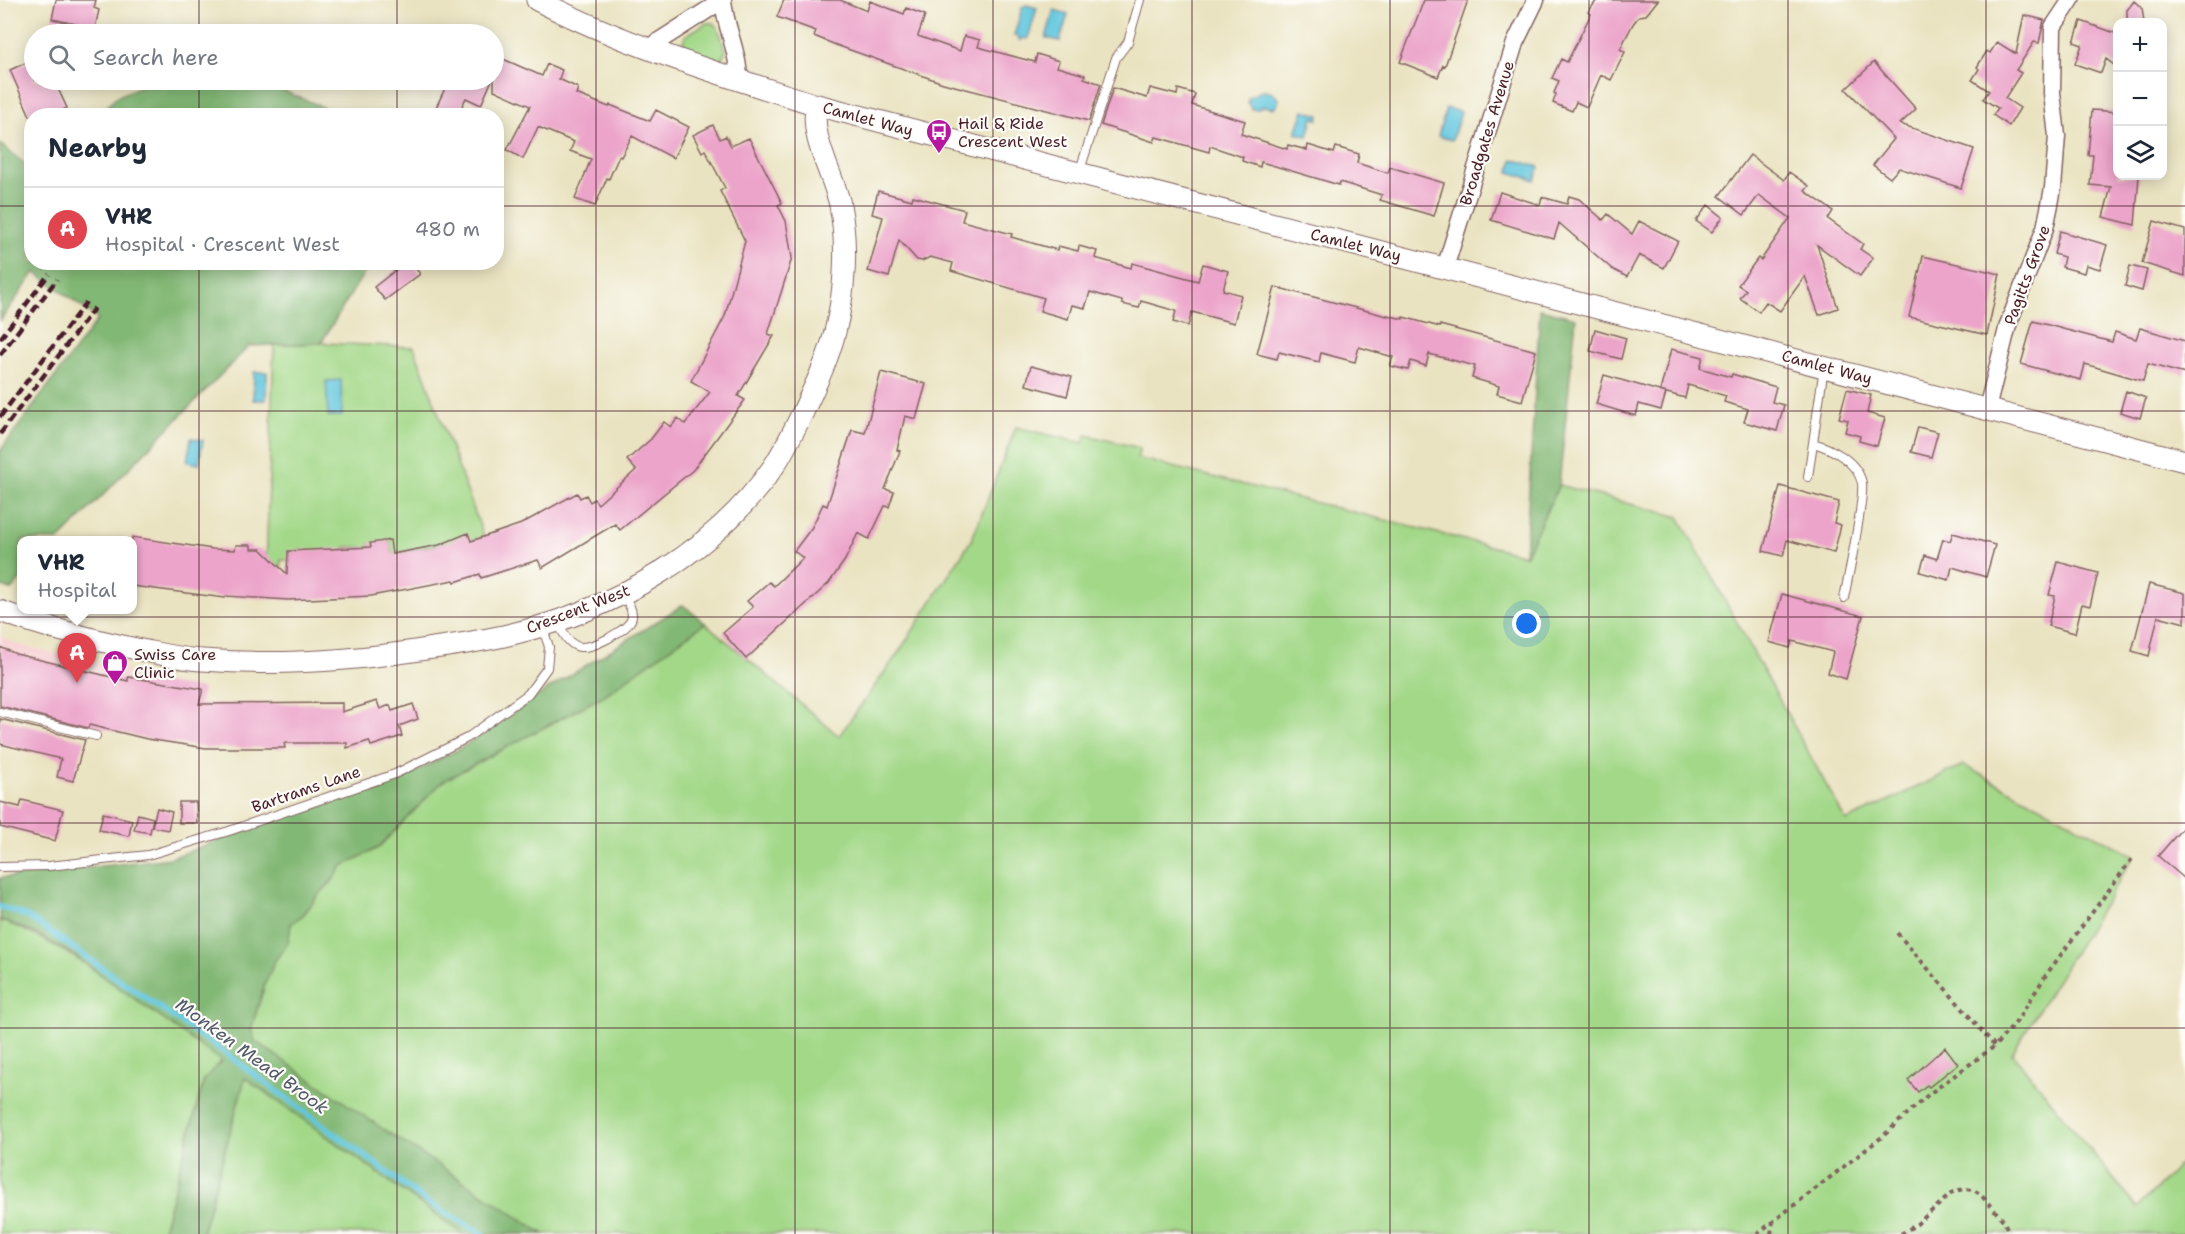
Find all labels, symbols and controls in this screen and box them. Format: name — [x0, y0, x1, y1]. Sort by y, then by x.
map controls — [2113, 18, 2167, 180]
button: + — [2113, 18, 2167, 72]
search box — [24, 24, 504, 90]
icon: search — [45, 41, 78, 74]
text: Search here — [93, 43, 219, 72]
street label: Broadgates Avenue — [1455, 58, 1519, 208]
button: − — [2113, 72, 2167, 126]
street label: Camlet Way — [820, 97, 916, 141]
place label: Hail & Ride Crescent West — [958, 113, 1067, 152]
bus stop icon: Hail & Ride Crescent West — [924, 117, 954, 155]
button: layers — [2113, 126, 2167, 180]
text: Nearby — [48, 130, 147, 165]
text: VHR — [105, 202, 152, 231]
text: A — [60, 216, 75, 242]
text: 480 m — [415, 216, 480, 242]
street label: Pagitts Grove — [1999, 222, 2055, 328]
street label: Camlet Way — [1308, 224, 1404, 266]
text: Hospital · Crescent West — [105, 231, 340, 257]
street label: Camlet Way — [1779, 345, 1875, 389]
popup — [17, 536, 137, 614]
text: VHR — [37, 548, 85, 577]
text: Hospital — [37, 577, 117, 603]
street label: Crescent West — [523, 580, 633, 638]
your location — [1512, 609, 1541, 638]
pin: A — [58, 634, 97, 683]
place label: Swiss Care Clinic — [134, 644, 216, 683]
shop icon: Swiss Care Clinic — [100, 648, 130, 686]
street label: Bartrams Lane — [249, 761, 363, 817]
water label: Monken Mead Brook — [171, 992, 334, 1120]

